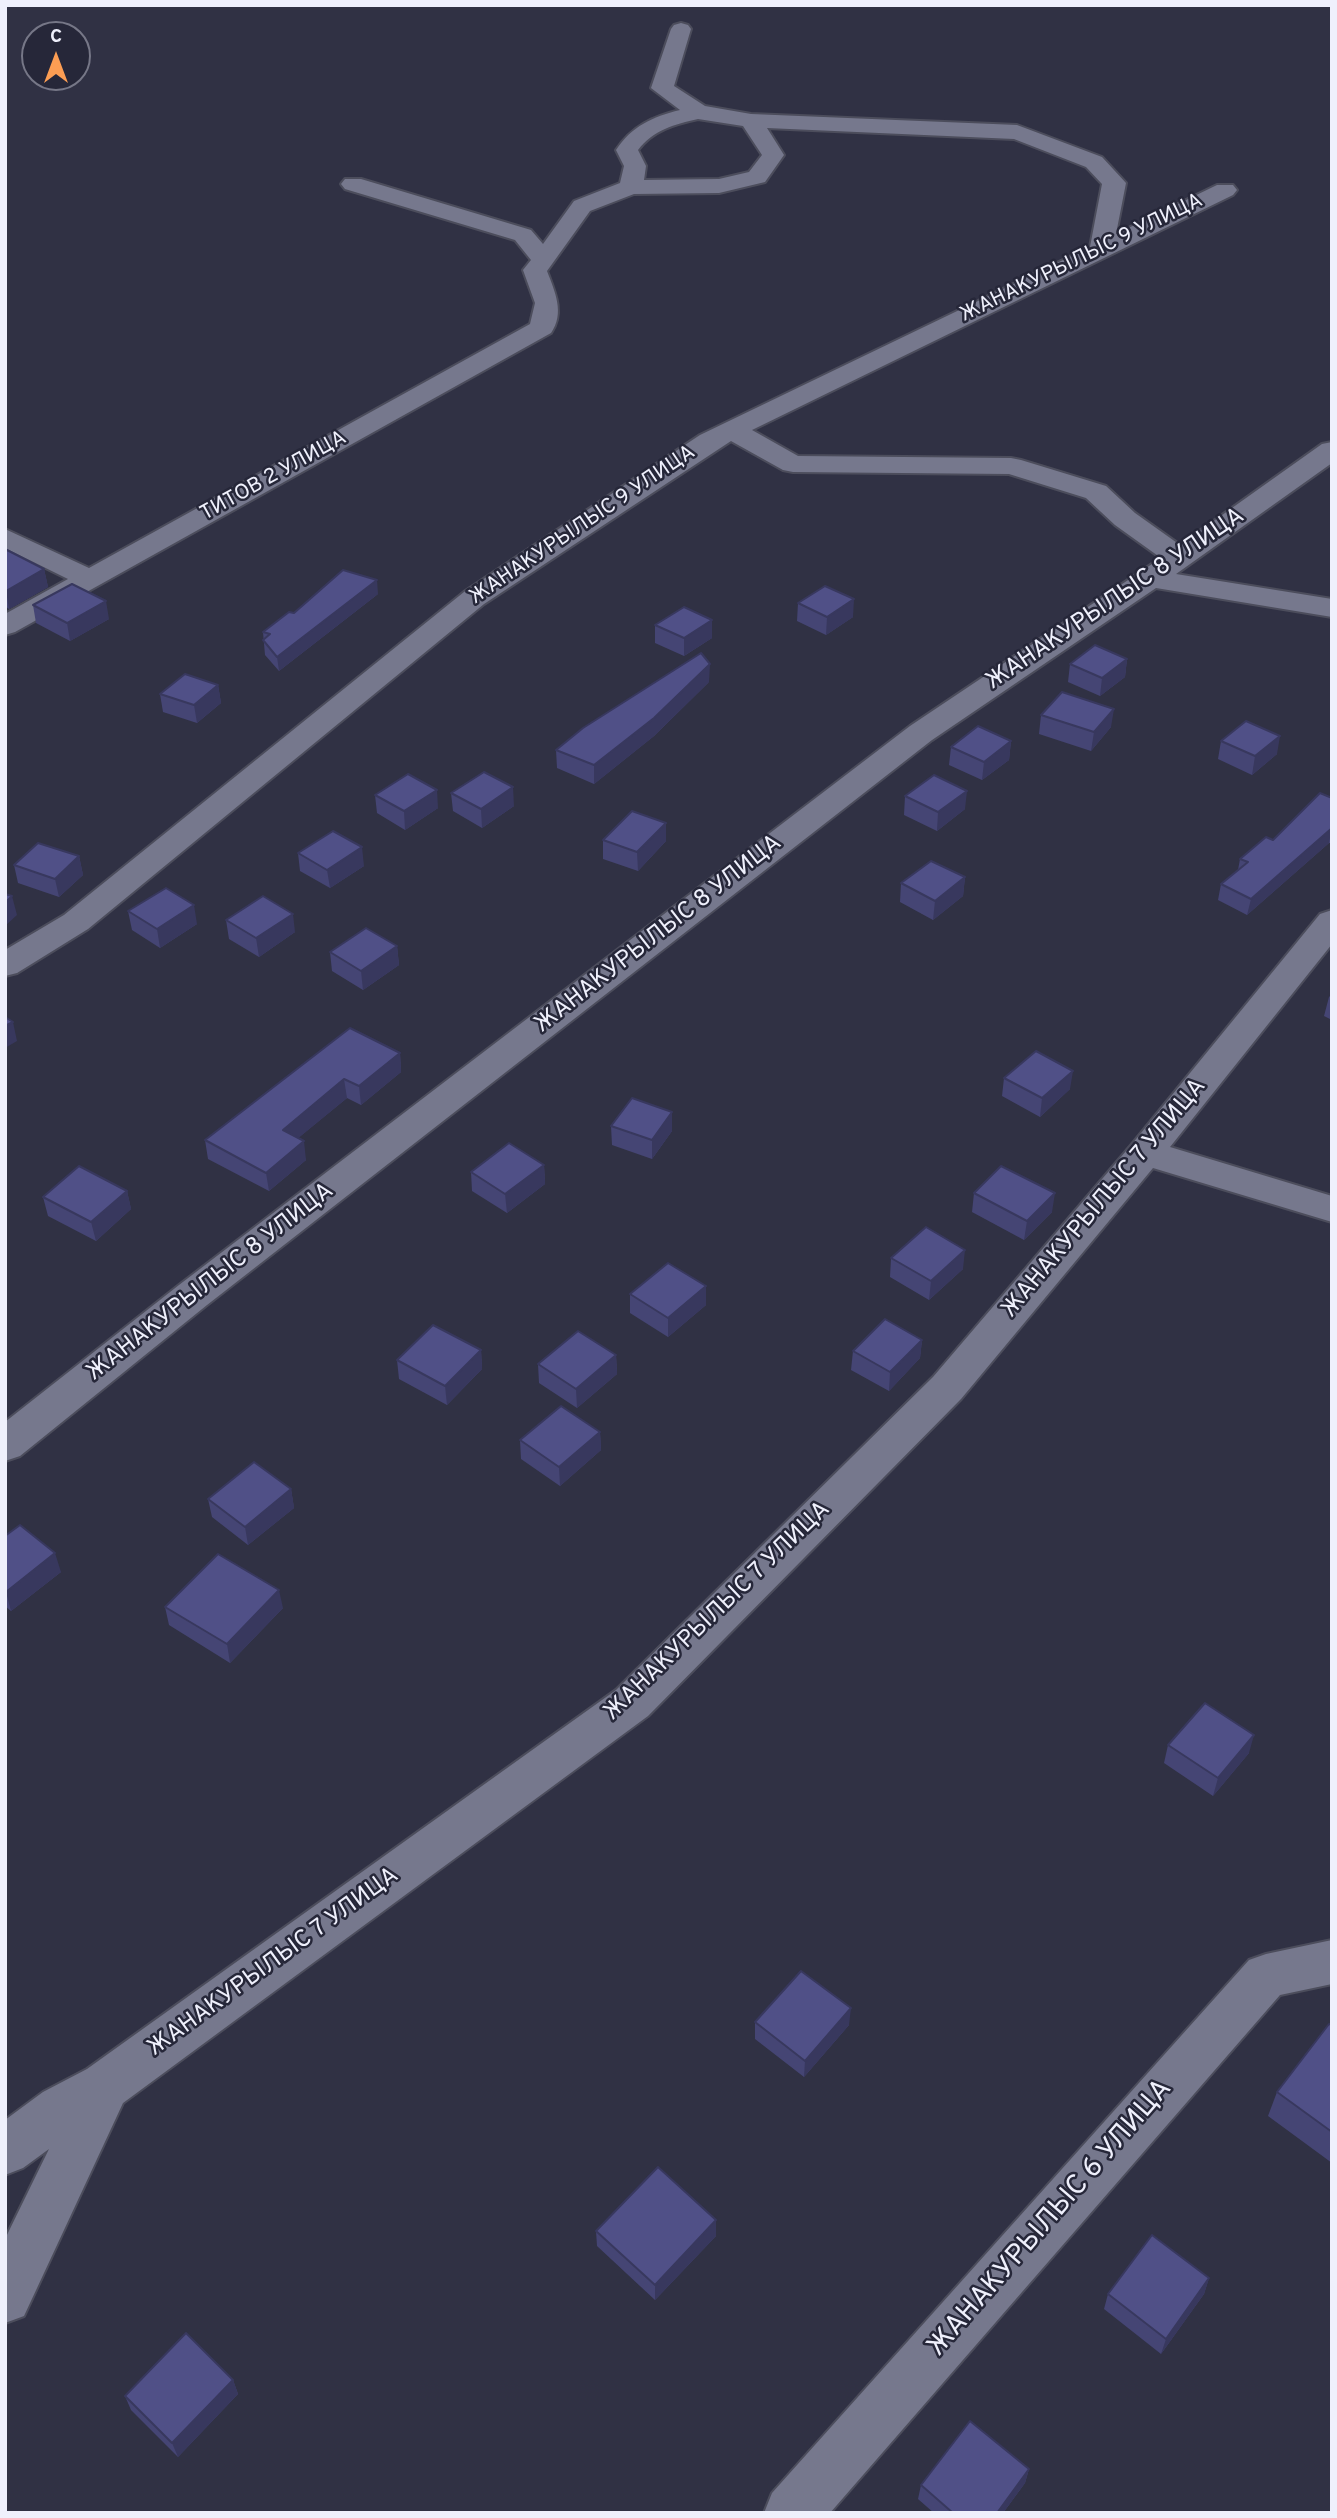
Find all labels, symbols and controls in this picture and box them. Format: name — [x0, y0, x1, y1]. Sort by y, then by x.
north arrow — [21, 21, 91, 91]
text: С — [50, 25, 62, 49]
street label: ЖАНАКУРЫЛЫС 9 УЛИЦА — [957, 189, 1207, 329]
street label: ТИТОВ 2 УЛИЦА — [197, 426, 351, 528]
street label: ЖАНАКУРЫЛЫС 9 УЛИЦА — [465, 441, 701, 611]
street label: ЖАНАКУРЫЛЫС 8 УЛИЦА — [981, 503, 1251, 697]
street label: ЖАНАКУРЫЛЫС 8 УЛИЦА — [530, 830, 788, 1040]
street label: ЖАНАКУРЫЛЫС 7 УЛИЦА — [997, 1074, 1213, 1324]
street label: ЖАНАКУРЫЛЫС 8 УЛИЦА — [82, 1178, 340, 1388]
street label: ЖАНАКУРЫЛЫС 7 УЛИЦА — [599, 1496, 837, 1728]
street label: ЖАНАКУРЫЛЫС 7 УЛИЦА — [143, 1862, 405, 2064]
street label: ЖАНАКУРЫЛЫС 6 УЛИЦА — [922, 2074, 1180, 2364]

